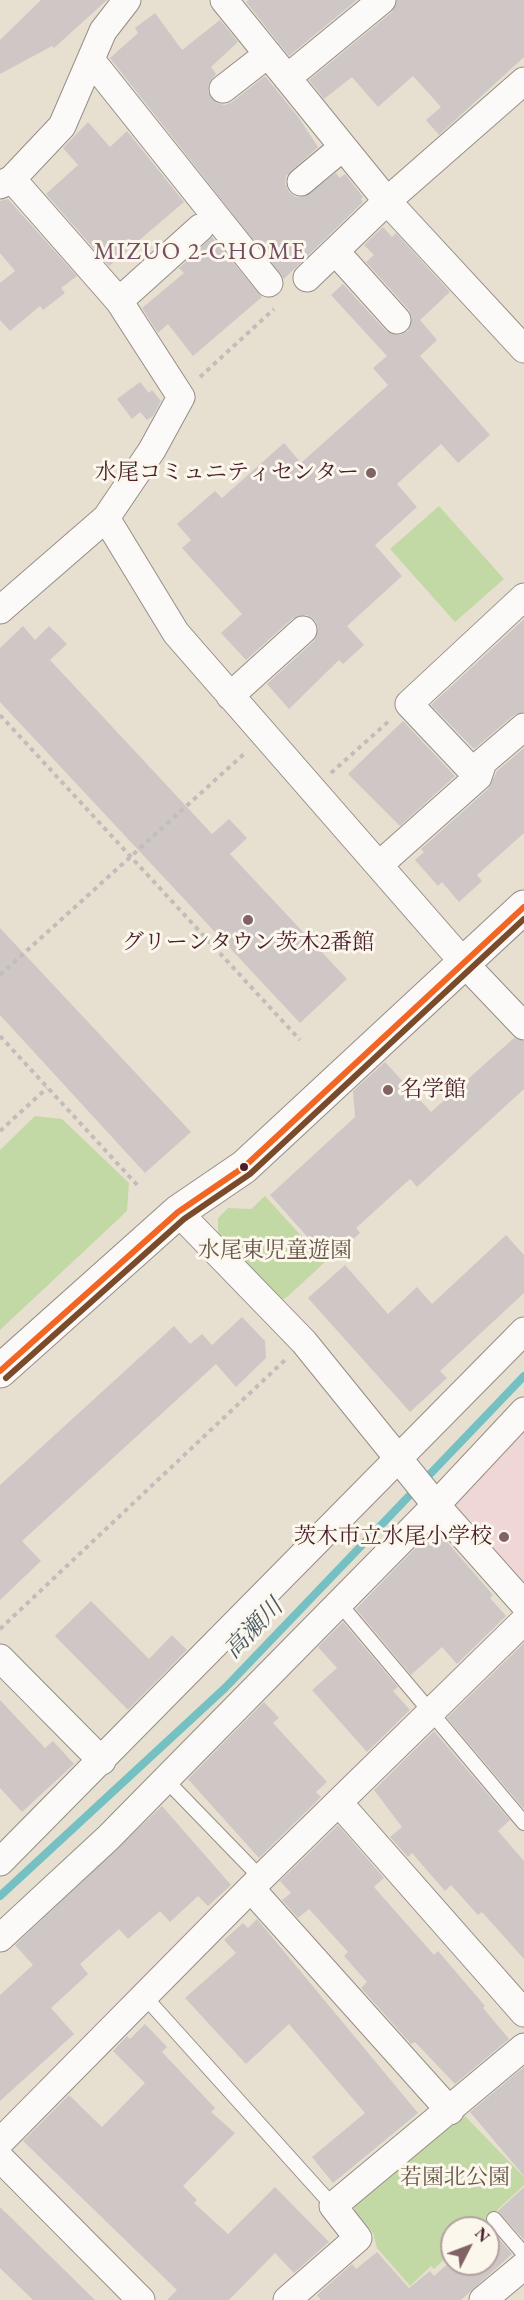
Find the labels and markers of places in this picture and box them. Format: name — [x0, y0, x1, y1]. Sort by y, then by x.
place label: 水尾コミュニティセンター — [95, 460, 359, 486]
marker: 水尾コミュニティセンター — [364, 466, 378, 480]
marker: グリーンタウン茨木2番館 — [241, 913, 255, 927]
place label: グリーンタウン茨木2番館 — [122, 930, 374, 956]
place label: 名学館 — [400, 1077, 466, 1103]
marker: 名学館 — [381, 1083, 395, 1097]
unlabelled marker — [238, 1161, 250, 1173]
place label: 茨木市立水尾小学校 — [294, 1524, 492, 1550]
marker: 茨木市立水尾小学校 — [497, 1530, 511, 1544]

